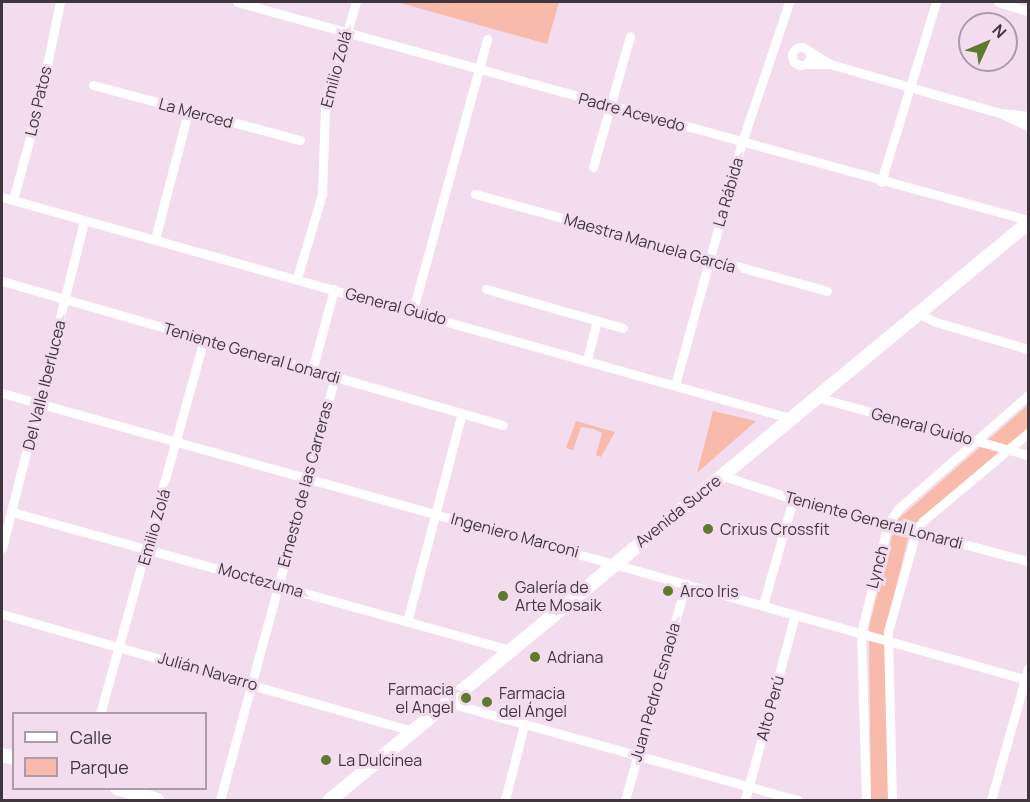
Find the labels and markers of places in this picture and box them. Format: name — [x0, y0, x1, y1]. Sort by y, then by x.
place label: Crixus Crossfit — [720, 519, 830, 539]
marker: Crixus Crossfit — [701, 522, 715, 536]
place label: Galería de Arte Mosaik — [515, 577, 601, 615]
place label: Arco Iris — [680, 581, 739, 601]
marker: Arco Iris — [661, 584, 675, 598]
marker: Galería de Arte Mosaik — [496, 589, 510, 603]
place label: Adriana — [547, 647, 603, 667]
marker: Adriana — [528, 650, 542, 664]
place label: Farmacia el Angel — [388, 679, 454, 717]
place label: Farmacia del Ángel — [499, 683, 567, 721]
marker: Farmacia el Angel — [459, 691, 473, 705]
marker: Farmacia del Ángel — [480, 695, 494, 709]
place label: La Dulcinea — [338, 750, 422, 770]
marker: La Dulcinea — [319, 753, 333, 767]

